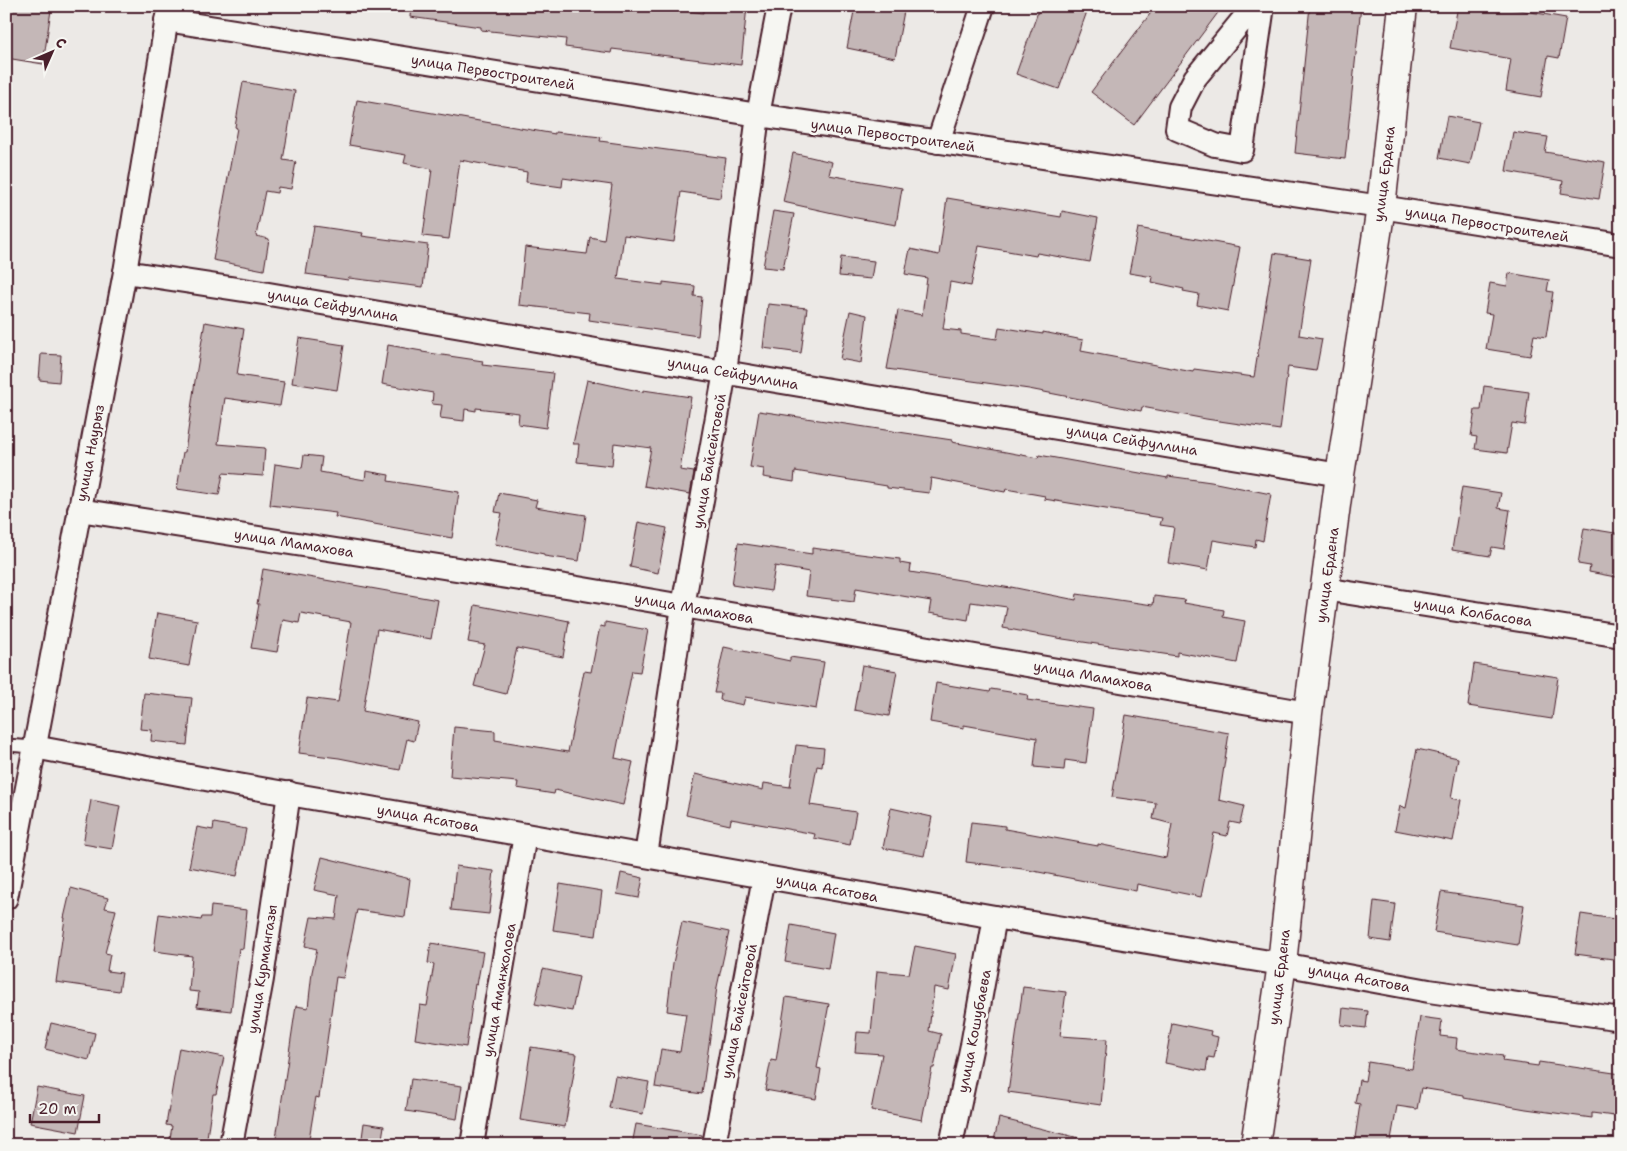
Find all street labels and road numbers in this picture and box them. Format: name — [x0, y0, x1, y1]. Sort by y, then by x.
street label: улица Первостроителей — [410, 50, 576, 94]
street label: улица Первостроителей — [810, 115, 976, 155]
street label: улица Ердена — [1369, 125, 1399, 223]
street label: улица Первостроителей — [1404, 202, 1570, 246]
street label: улица Сейфуллина — [266, 285, 400, 325]
street label: улица Сейфуллина — [666, 353, 800, 393]
street label: улица Байсейтовой — [688, 392, 730, 530]
street label: улица Наурыз — [72, 403, 108, 503]
street label: улица Сейфуллина — [1065, 421, 1199, 459]
street label: улица Мамахова — [233, 525, 355, 561]
street label: улица Ердена — [1311, 526, 1343, 624]
street label: улица Мамахова — [633, 589, 755, 627]
street label: улица Колбасова — [1412, 594, 1534, 630]
street label: улица Мамахова — [1032, 657, 1154, 695]
street label: улица Асатова — [375, 800, 481, 836]
street label: улица Асатова — [774, 870, 880, 906]
street label: улица Курмангазы — [243, 903, 281, 1035]
street label: улица Аманжолова — [478, 921, 520, 1059]
street label: улица Ердена — [1264, 928, 1294, 1026]
street label: улица Байсейтовой — [717, 942, 761, 1080]
street label: улица Асатова — [1306, 960, 1412, 996]
street label: улица Кошубаева — [953, 968, 995, 1094]

